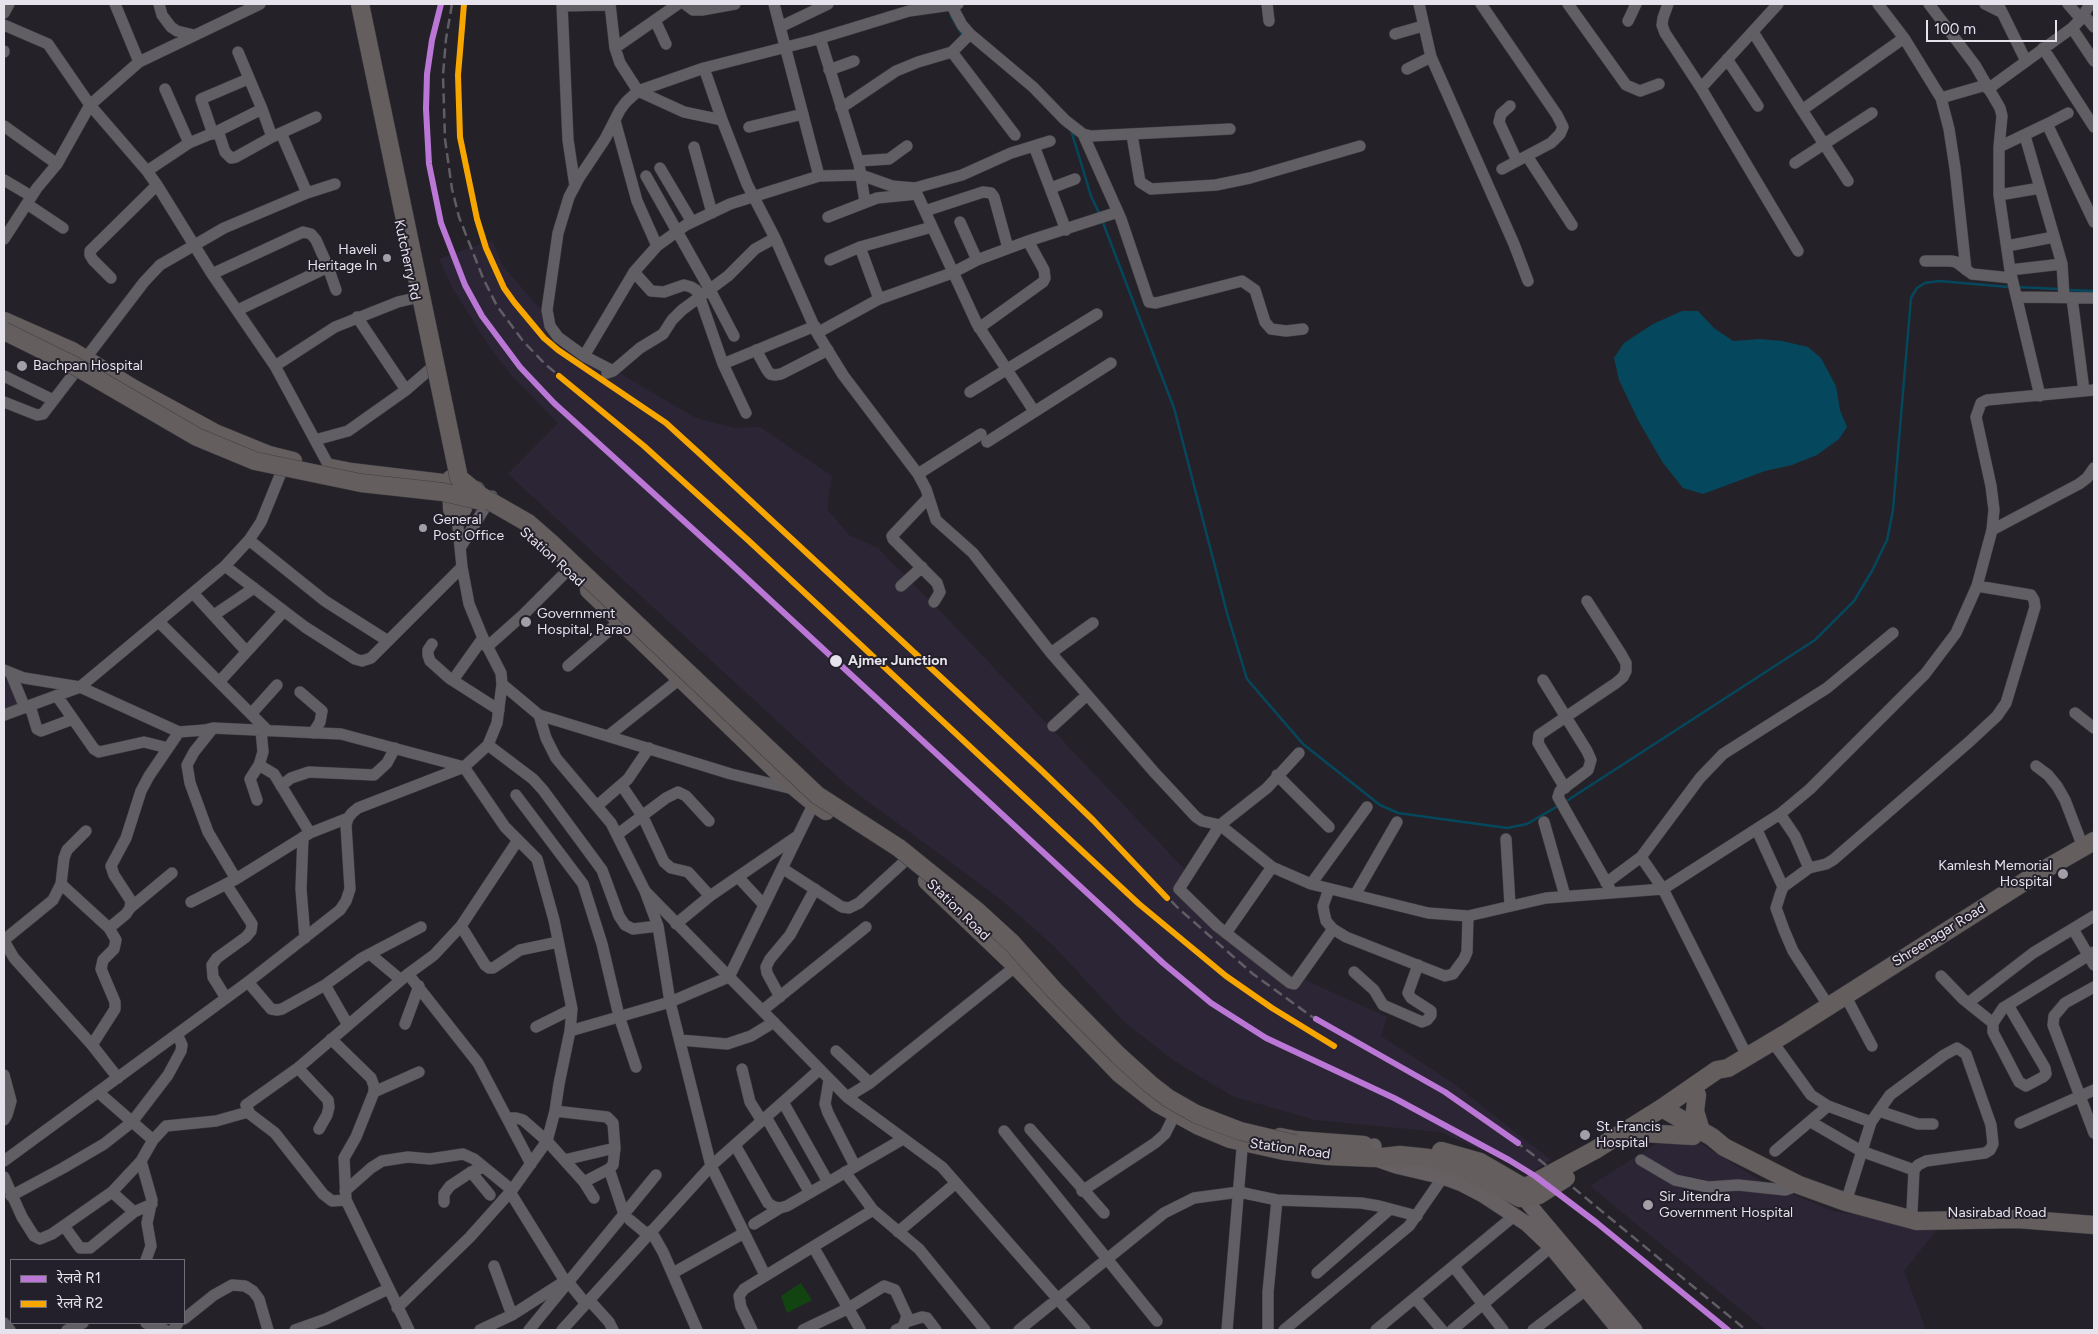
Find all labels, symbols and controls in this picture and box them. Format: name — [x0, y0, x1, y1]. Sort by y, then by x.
scale bar — [1928, 10, 2059, 42]
text: 100 m — [1934, 20, 1976, 38]
street label: Kutcherry Rd — [390, 218, 424, 302]
place label: Haveli Heritage In — [308, 242, 377, 274]
marker: Haveli Heritage In — [381, 252, 393, 264]
place label: Bachpan Hospital — [33, 358, 143, 374]
marker: Bachpan Hospital — [15, 359, 29, 373]
place label: General Post Office — [433, 512, 504, 544]
marker: General Post Office — [417, 522, 429, 534]
street label: Station Road — [516, 524, 588, 590]
place label: Government Hospital, Parao — [537, 606, 631, 638]
marker: Government Hospital, Parao — [519, 615, 533, 629]
marker: Ajmer Junction — [828, 653, 844, 669]
place label: Ajmer Junction — [848, 653, 947, 669]
place label: Kamlesh Memorial Hospital — [1938, 858, 2052, 890]
marker: Kamlesh Memorial Hospital — [2056, 867, 2070, 881]
street label: Station Road — [923, 876, 993, 944]
street label: Shreenagar Road — [1889, 899, 1989, 971]
place label: St. Francis Hospital — [1596, 1119, 1661, 1152]
marker: St. Francis Hospital — [1578, 1128, 1592, 1142]
street label: Station Road — [1249, 1135, 1331, 1163]
place label: Sir Jitendra Government Hospital — [1659, 1189, 1793, 1222]
marker: Sir Jitendra Government Hospital — [1641, 1198, 1655, 1212]
street label: Nasirabad Road — [1948, 1205, 2046, 1221]
legend — [10, 1259, 185, 1324]
text: रेलवे R1 — [57, 1269, 101, 1287]
text: रेलवे R2 — [57, 1294, 103, 1312]

